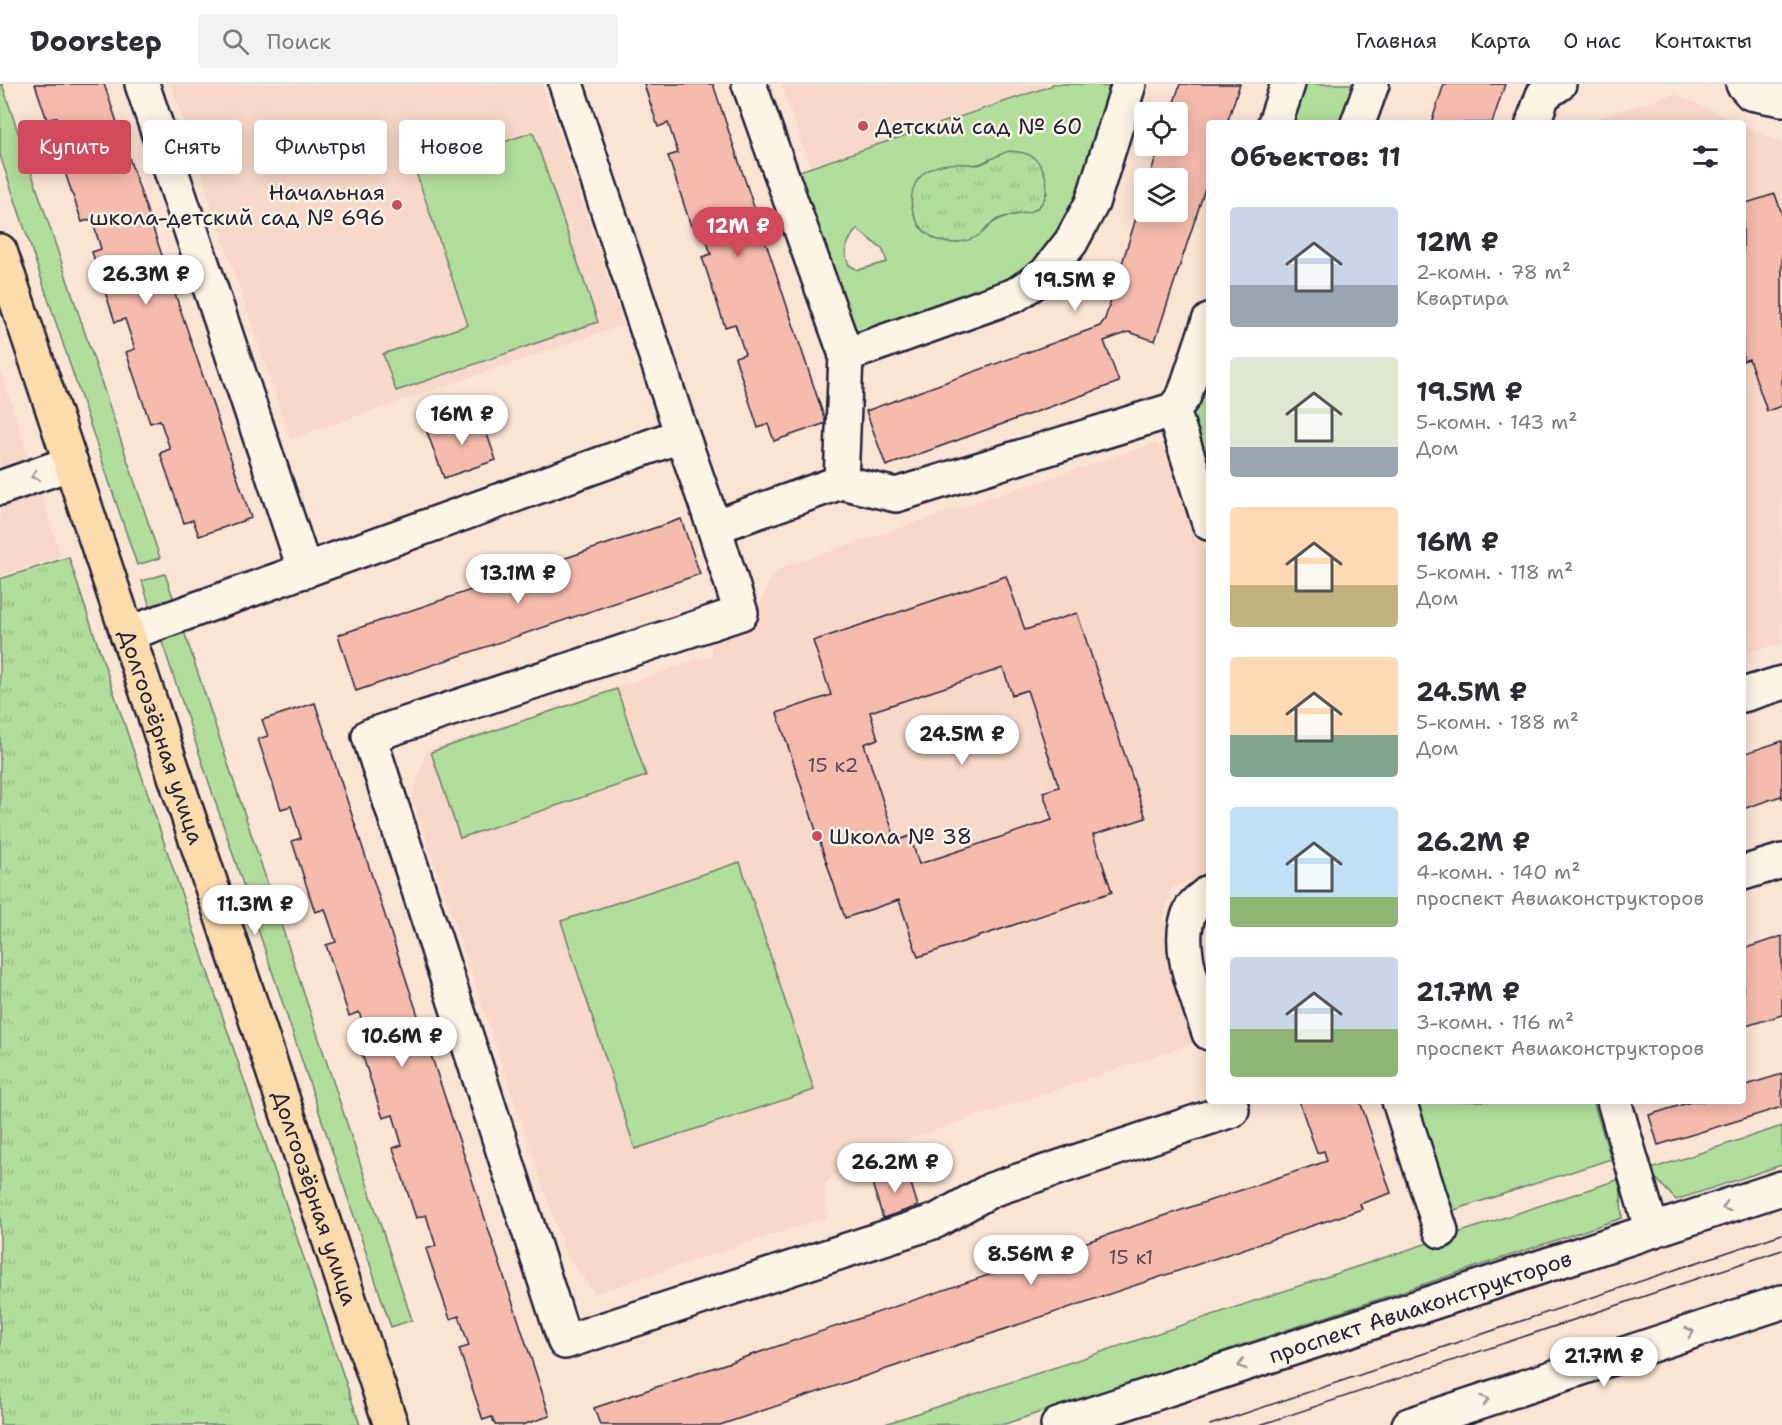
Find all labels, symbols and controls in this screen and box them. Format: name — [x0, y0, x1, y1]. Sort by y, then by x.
search box — [198, 14, 618, 68]
text: Doorstep — [30, 22, 162, 60]
icon: search — [219, 25, 252, 58]
text: Поиск — [267, 27, 331, 56]
text: Главная — [1356, 27, 1437, 55]
text: Карта — [1470, 27, 1530, 55]
text: О нас — [1563, 27, 1621, 55]
text: Контакты — [1654, 27, 1752, 55]
map controls — [1134, 102, 1188, 222]
button: locate — [1134, 102, 1188, 156]
place label: Детский сад № 60 — [875, 112, 1082, 141]
marker: Детский сад № 60 — [856, 119, 870, 133]
chip: Купить — [18, 120, 131, 174]
chip: Снять — [143, 120, 242, 174]
chip: Фильтры — [254, 120, 387, 174]
chip: Новое — [399, 120, 505, 174]
text: Объектов: 11 — [1230, 139, 1401, 174]
icon: filters — [1689, 140, 1722, 173]
button: layers — [1134, 168, 1188, 222]
place label: Начальная школа-детский сад № 696 — [89, 178, 385, 232]
marker: Начальная школа-детский сад № 696 — [390, 198, 404, 212]
pin: 12M ₽ — [696, 207, 780, 258]
text: 12M ₽ — [706, 213, 770, 239]
text: 12M ₽ — [1416, 224, 1499, 259]
icon: home — [1278, 231, 1350, 303]
pin: 26.3M ₽ — [91, 255, 201, 306]
text: 2-комн. · 78 m² — [1416, 259, 1571, 285]
text: 26.3M ₽ — [102, 261, 190, 287]
pin: 19.5M ₽ — [1020, 261, 1130, 312]
text: 19.5M ₽ — [1034, 267, 1116, 293]
text: Квартира — [1416, 285, 1508, 311]
text: 19.5M ₽ — [1416, 374, 1523, 409]
icon: home — [1278, 381, 1350, 453]
pin: 16M ₽ — [420, 395, 504, 446]
text: 16M ₽ — [430, 401, 494, 427]
text: 5-комн. · 143 m² — [1416, 409, 1577, 435]
text: Дом — [1416, 435, 1458, 461]
one-way arrow — [31, 468, 41, 481]
text: 16M ₽ — [1416, 524, 1499, 559]
icon: home — [1278, 531, 1350, 603]
pin: 13.1M ₽ — [463, 554, 573, 605]
text: 5-комн. · 118 m² — [1416, 559, 1573, 585]
text: 13.1M ₽ — [480, 560, 556, 586]
text: Дом — [1416, 585, 1458, 611]
street label: Долгоозёрная улица — [112, 625, 211, 848]
text: 24.5M ₽ — [1416, 674, 1528, 709]
icon: home — [1278, 681, 1350, 753]
text: 5-комн. · 188 m² — [1416, 709, 1579, 735]
pin: 24.5M ₽ — [907, 715, 1017, 766]
text: 24.5M ₽ — [919, 721, 1005, 747]
text: Дом — [1416, 735, 1458, 761]
house number: 15 к2 — [807, 752, 859, 778]
place label: Школа № 38 — [829, 822, 972, 851]
text: 26.2M ₽ — [1416, 824, 1531, 859]
marker: Школа № 38 — [810, 829, 824, 843]
icon: home — [1278, 831, 1350, 903]
text: 4-комн. · 140 m² — [1416, 859, 1580, 885]
pin: 11.3M ₽ — [200, 885, 310, 936]
text: проспект Авиаконструкторов — [1416, 885, 1704, 911]
text: 11.3M ₽ — [216, 891, 294, 917]
text: 21.7M ₽ — [1416, 974, 1520, 1009]
icon: home — [1278, 981, 1350, 1053]
text: 3-комн. · 116 m² — [1416, 1009, 1574, 1035]
pin: 10.6M ₽ — [347, 1017, 457, 1068]
text: 10.6M ₽ — [361, 1023, 443, 1049]
text: проспект Авиаконструкторов — [1416, 1035, 1704, 1061]
street label: Долгоозёрная улица — [266, 1087, 365, 1309]
pin: 26.2M ₽ — [840, 1143, 950, 1194]
text: 26.2M ₽ — [851, 1149, 939, 1175]
one-way arrow — [1721, 1199, 1732, 1212]
pin: 8.56M ₽ — [976, 1235, 1086, 1286]
text: 8.56M ₽ — [988, 1241, 1074, 1267]
street label: проспект Авиаконструкторов — [1265, 1243, 1575, 1370]
house number: 15 к1 — [1109, 1244, 1153, 1270]
one-way arrow — [1684, 1327, 1695, 1340]
pin: 21.7M ₽ — [1549, 1337, 1659, 1388]
text: 21.7M ₽ — [1564, 1343, 1644, 1369]
one-way arrow — [1237, 1358, 1248, 1370]
one-way arrow — [1479, 1395, 1489, 1407]

